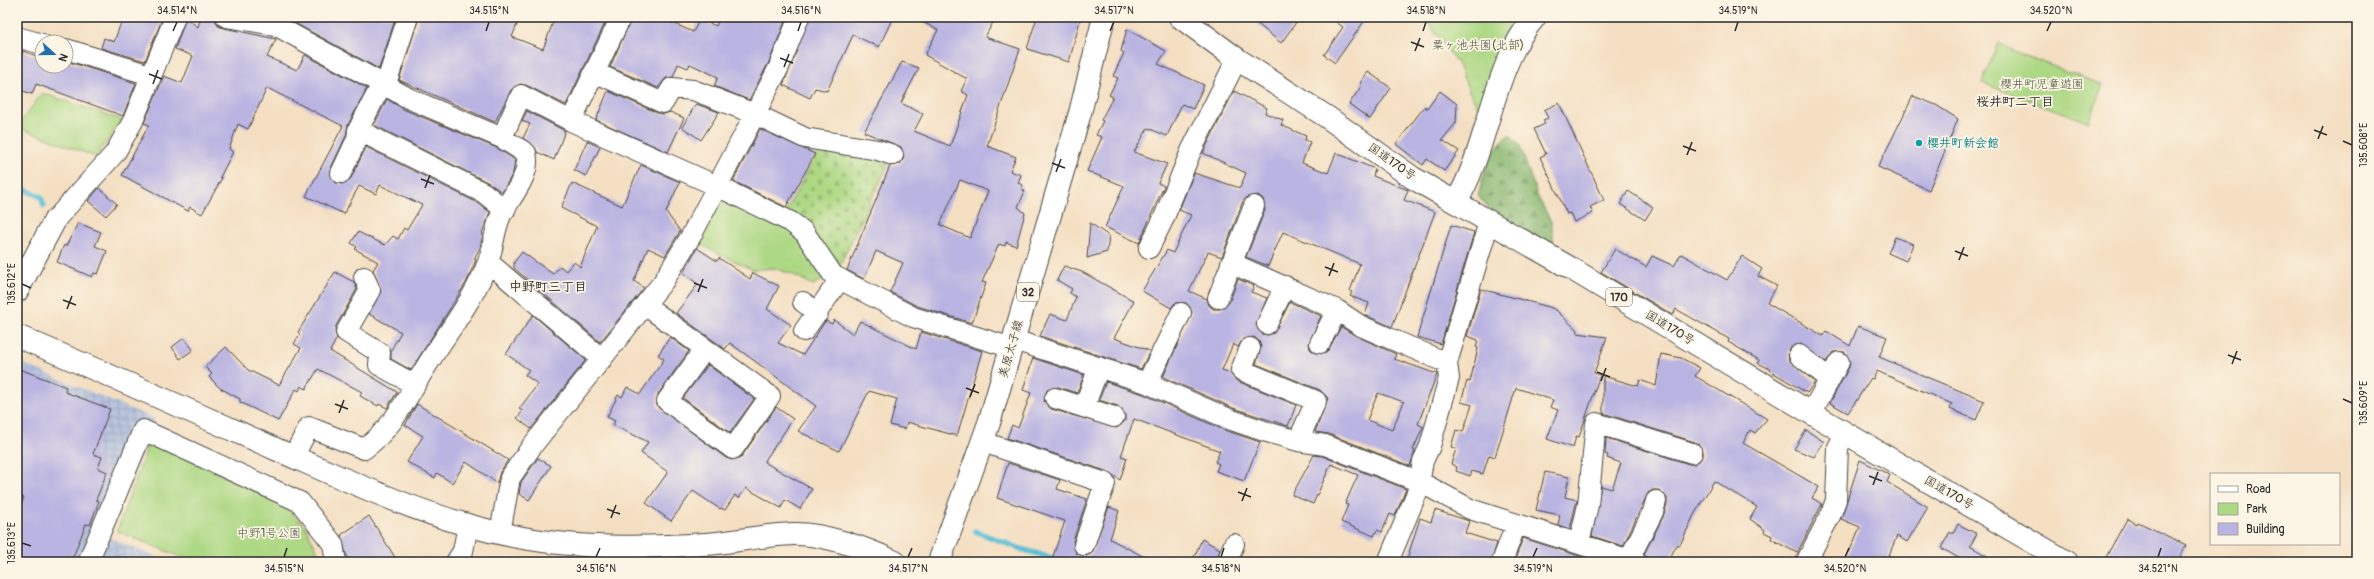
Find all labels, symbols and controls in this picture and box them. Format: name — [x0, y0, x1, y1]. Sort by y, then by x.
text: 34.514°N — [157, 5, 197, 17]
text: 34.515°N — [469, 5, 509, 17]
text: 34.516°N — [781, 5, 821, 17]
text: 34.517°N — [1094, 5, 1134, 17]
text: 34.518°N — [1406, 5, 1446, 17]
text: 34.519°N — [1718, 5, 1758, 17]
text: 34.520°N — [2030, 5, 2073, 17]
north arrow — [34, 34, 74, 74]
park label: 粟ヶ池共園(北部) — [1432, 38, 1524, 53]
text: N — [55, 52, 70, 64]
park label: 櫻井町児童遊園 — [2000, 77, 2084, 92]
district label: 桜井町二丁目 — [1976, 94, 2054, 110]
text: 135.608°E — [2358, 123, 2370, 167]
place label: 櫻井町新会館 — [1927, 136, 1999, 151]
marker: 櫻井町新会館 — [1914, 138, 1924, 148]
street label: 国道170号 — [1365, 140, 1419, 184]
text: 135.612°E — [6, 263, 18, 305]
district label: 中野町三丁目 — [509, 279, 587, 295]
road number: 32 — [1017, 283, 1039, 301]
road number: 170 — [1606, 288, 1632, 306]
street label: 国道170号 — [1642, 307, 1698, 349]
street label: 美原太子線 — [996, 318, 1026, 380]
text: 135.609°E — [2358, 381, 2370, 425]
street label: 国道170号 — [1921, 473, 1977, 513]
legend — [2210, 473, 2340, 545]
text: Road — [2246, 482, 2271, 497]
text: Park — [2246, 502, 2267, 517]
text: 135.613°E — [6, 522, 18, 564]
text: Building — [2246, 522, 2285, 537]
park label: 中野1号公園 — [237, 526, 301, 541]
text: 34.515°N — [264, 563, 304, 575]
text: 34.516°N — [576, 563, 616, 575]
text: 34.517°N — [888, 563, 928, 575]
text: 34.518°N — [1201, 563, 1241, 575]
text: 34.519°N — [1513, 563, 1553, 575]
text: 34.520°N — [1824, 563, 1867, 575]
text: 34.521°N — [2138, 563, 2178, 575]

